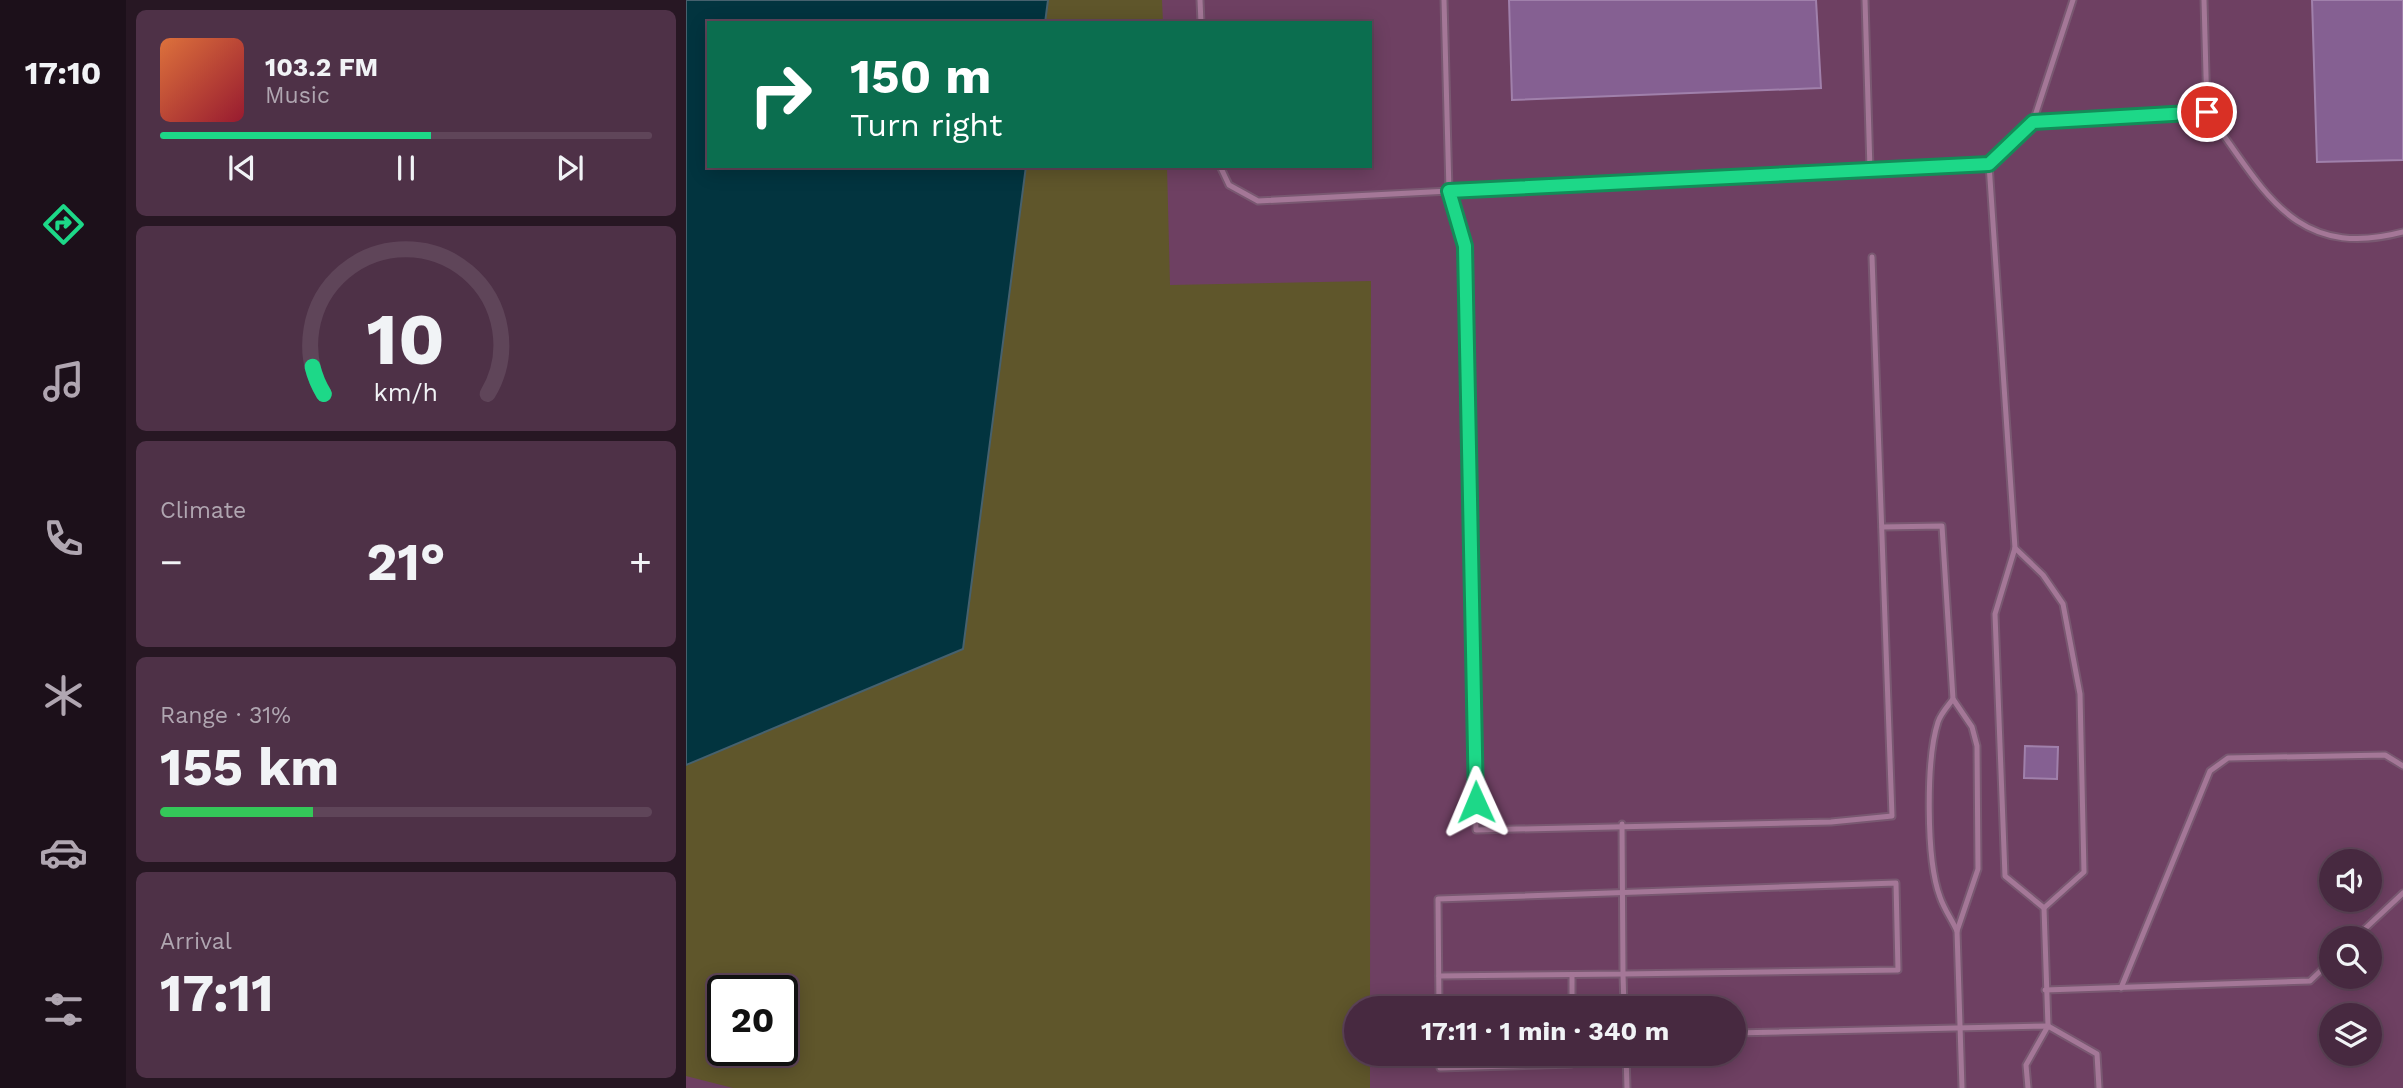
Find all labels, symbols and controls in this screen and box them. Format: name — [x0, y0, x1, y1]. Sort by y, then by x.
text: 150 m — [850, 47, 991, 105]
icon: right — [735, 49, 826, 140]
text: 103.2 FM — [265, 52, 378, 82]
text: 17:10 — [25, 54, 101, 92]
text: Music — [265, 82, 330, 109]
pin — [2177, 82, 2237, 142]
icon: arrive — [2188, 93, 2226, 131]
text: Turn right — [850, 106, 1002, 144]
icon: previous — [223, 149, 261, 187]
icon: pause — [387, 149, 425, 187]
icon: next — [551, 149, 589, 187]
icon: directions — [39, 200, 88, 249]
text: 10 — [367, 297, 445, 383]
icon: music — [39, 357, 88, 406]
text: km/h — [374, 378, 438, 407]
text: Climate — [160, 497, 246, 524]
icon: phone — [39, 514, 88, 563]
text: 21° — [366, 532, 446, 593]
text: − — [160, 540, 183, 584]
text: + — [629, 540, 652, 584]
icon: climate — [39, 671, 88, 720]
text: Range · 31% — [160, 702, 291, 729]
text: 155 km — [160, 737, 339, 798]
position arrow — [1439, 765, 1513, 839]
icon: car — [39, 828, 88, 877]
map controls — [2319, 849, 2382, 1066]
button: sound — [2319, 849, 2382, 912]
button: search — [2319, 926, 2382, 989]
text: Arrival — [160, 928, 232, 955]
text: 17:11 — [160, 963, 274, 1024]
speed limit sign: 20 — [707, 975, 798, 1066]
icon: filters — [39, 985, 88, 1034]
button: layers — [2319, 1003, 2382, 1066]
text: 17:11 · 1 min · 340 m — [1421, 1016, 1669, 1046]

